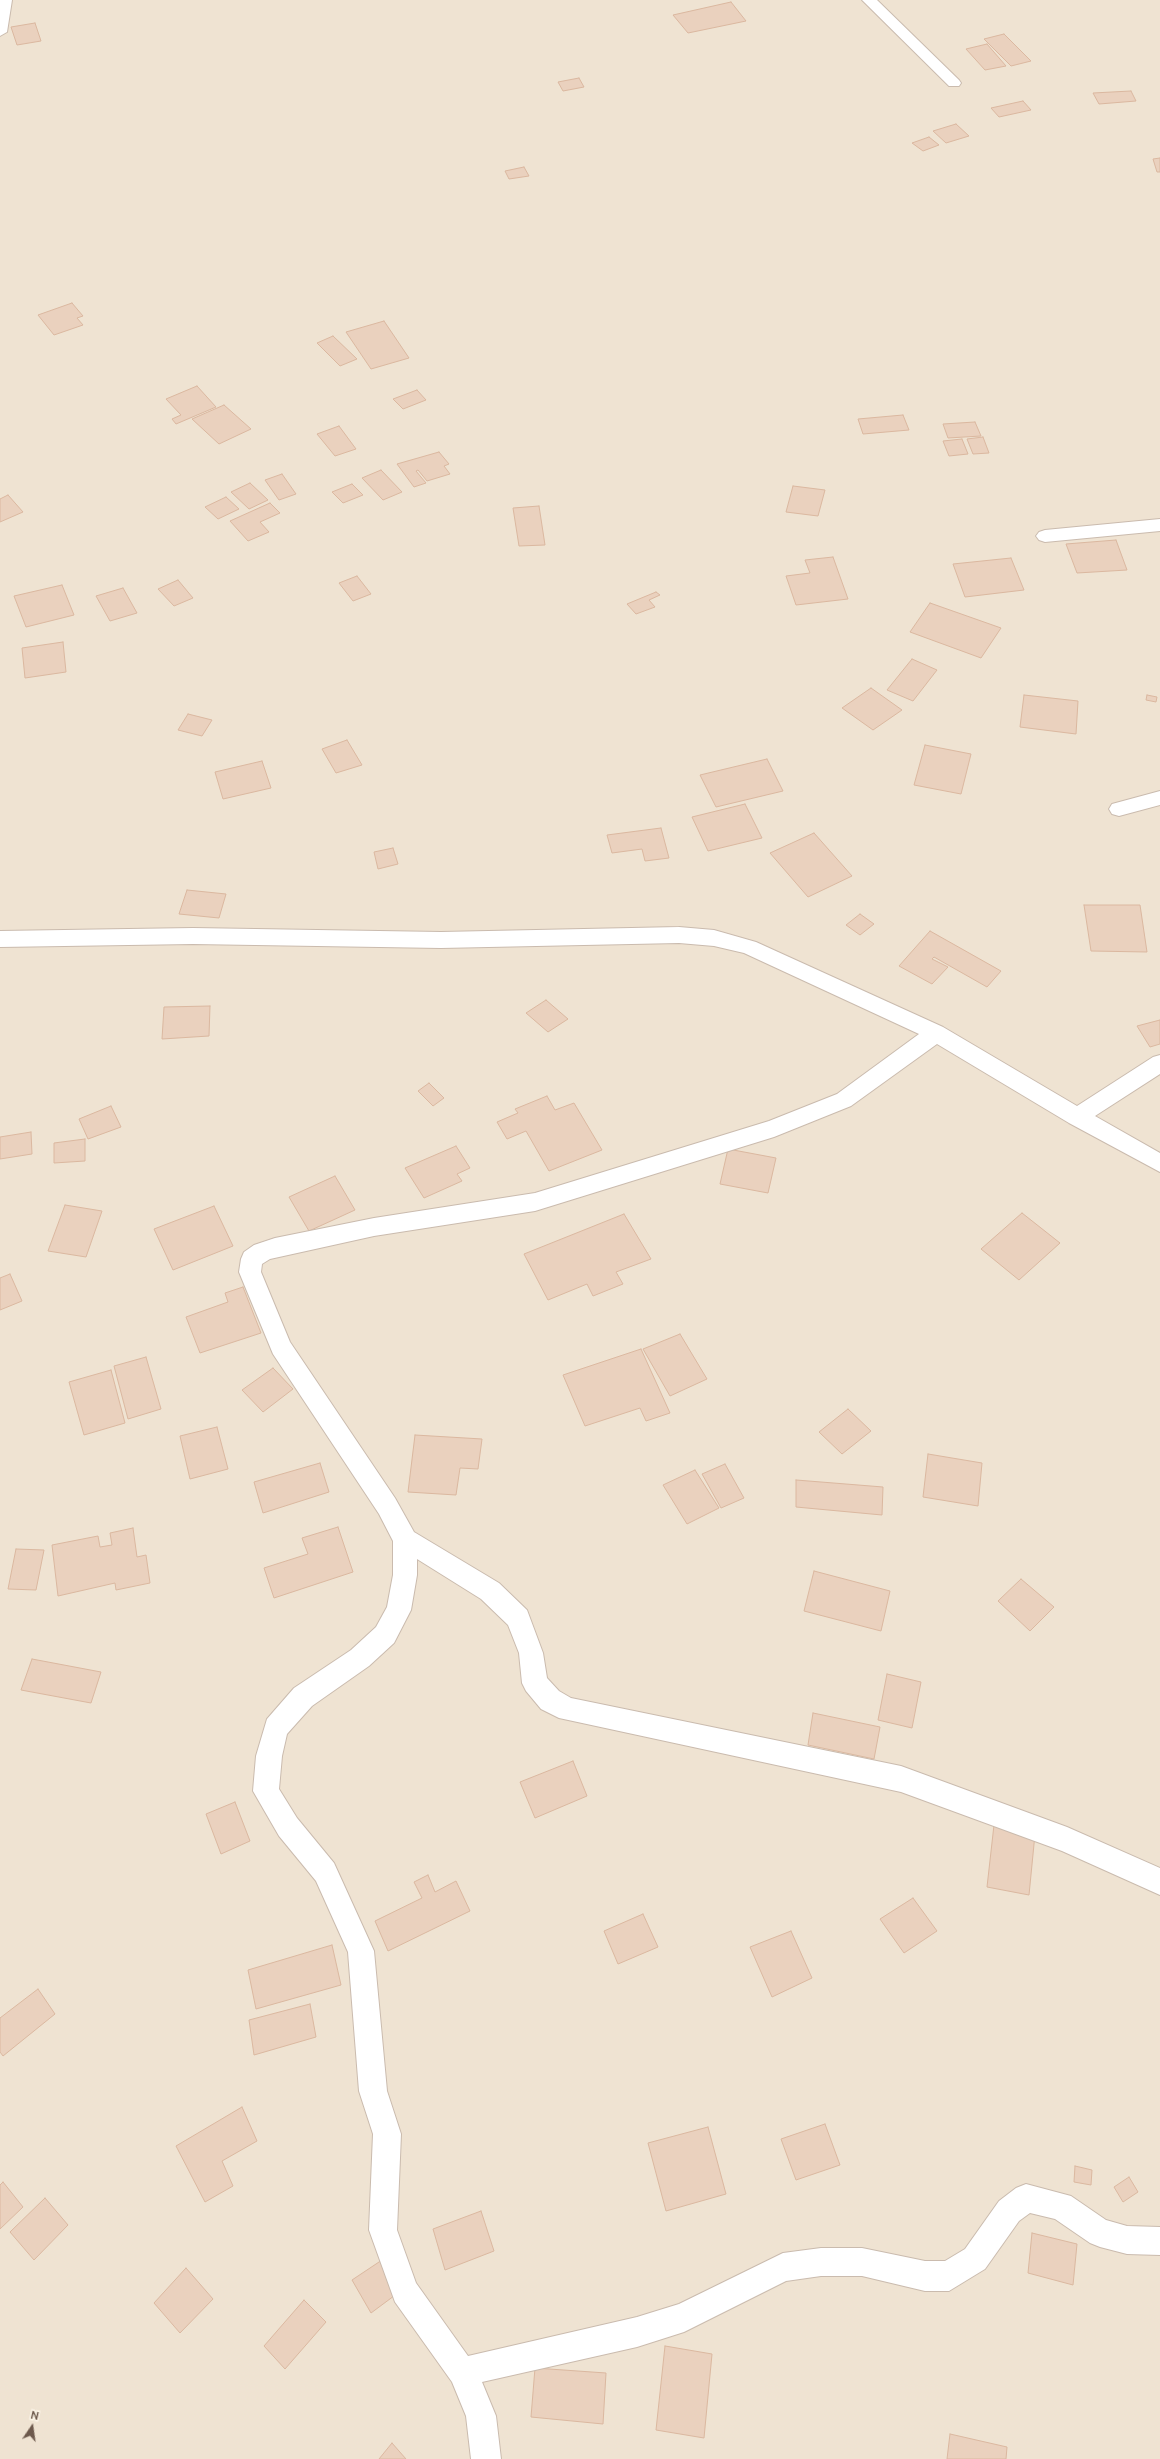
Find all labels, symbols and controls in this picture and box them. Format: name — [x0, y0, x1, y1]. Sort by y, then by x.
north arrow — [12, 2407, 52, 2447]
text: N — [29, 2409, 40, 2422]

